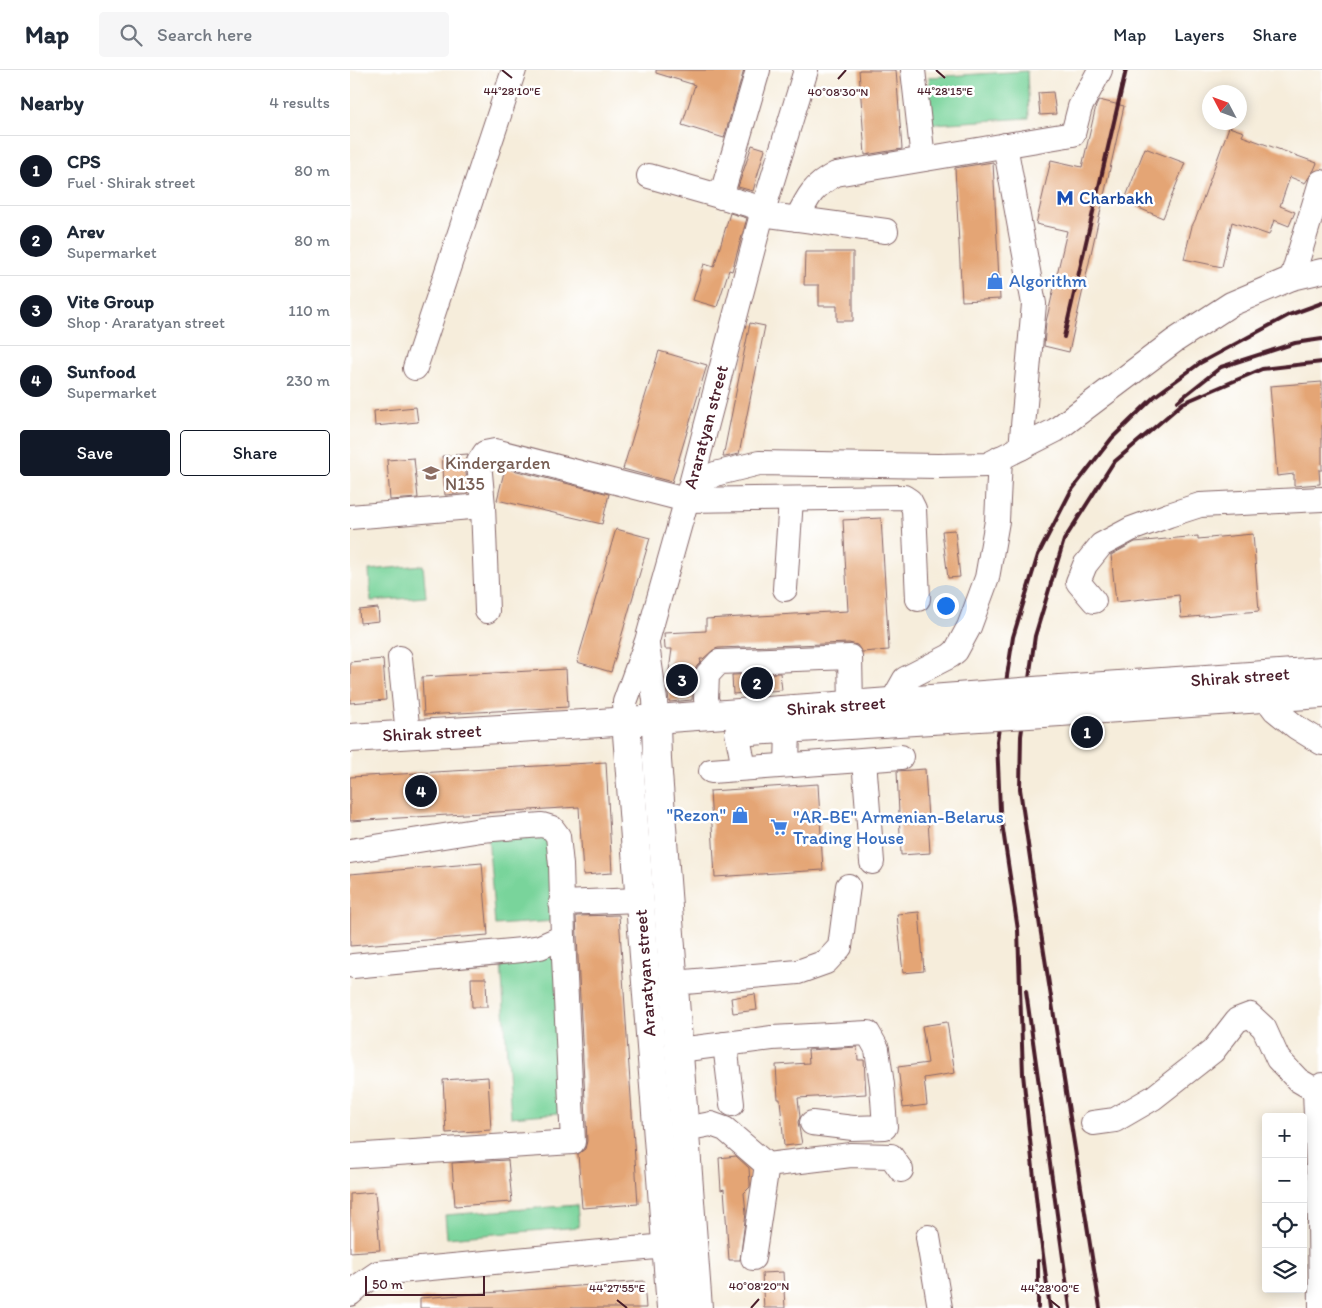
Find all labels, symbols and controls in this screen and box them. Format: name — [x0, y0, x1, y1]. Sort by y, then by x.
search box — [99, 12, 449, 57]
text: Map — [25, 20, 69, 49]
icon: search — [117, 21, 145, 49]
text: Search here — [157, 23, 252, 46]
text: Map — [1113, 24, 1146, 46]
text: Layers — [1174, 24, 1224, 46]
text: Share — [1252, 24, 1297, 46]
text: 44°28'10"E — [483, 84, 541, 98]
text: 44°28'15"E — [917, 84, 973, 98]
text: 40°08'30"N — [808, 85, 868, 99]
north arrow — [1202, 85, 1247, 130]
text: Nearby — [20, 90, 84, 115]
text: 4 results — [269, 93, 330, 112]
text: CPS — [67, 150, 101, 173]
text: 1 — [32, 161, 40, 180]
text: 80 m — [294, 161, 330, 180]
text: Fuel · Shirak street — [67, 173, 195, 192]
place label: Charbakh — [1079, 187, 1153, 209]
metro station icon: Charbakh — [1055, 188, 1075, 208]
text: Arev — [67, 220, 105, 243]
text: 2 — [32, 231, 40, 250]
text: 80 m — [294, 231, 330, 250]
text: Supermarket — [67, 243, 157, 262]
place label: Algorithm — [1009, 270, 1087, 292]
shop icon: Algorithm — [985, 271, 1005, 291]
text: Vite Group — [67, 290, 154, 313]
text: 3 — [32, 301, 40, 320]
text: 110 m — [288, 301, 330, 320]
text: Shop · Araratyan street — [67, 313, 225, 332]
text: Sunfood — [67, 360, 136, 383]
street label: Araratyan street — [679, 362, 733, 491]
text: 4 — [31, 371, 41, 390]
text: 230 m — [286, 371, 330, 390]
text: Supermarket — [67, 383, 157, 402]
button: Save — [20, 430, 170, 476]
button: Share — [180, 430, 330, 476]
place label: Kindergarden N135 — [445, 452, 551, 495]
school or university icon: Kindergarden N135 — [421, 463, 441, 483]
your location — [933, 593, 959, 619]
pin: 3 — [666, 661, 698, 699]
street label: Shirak street — [1190, 663, 1291, 691]
pin: 2 — [741, 664, 773, 702]
street label: Shirak street — [786, 692, 887, 720]
pin: 1 — [1071, 713, 1103, 751]
street label: Shirak street — [382, 719, 482, 747]
pin: 4 — [405, 772, 437, 810]
place label: "Rezon" — [667, 804, 726, 826]
shop icon: "Rezon" — [730, 805, 750, 825]
place label: "AR-BE" Armenian-Belarus Trading House — [793, 806, 1004, 849]
supermarket icon: "AR-BE" Armenian-Belarus Trading House — [769, 817, 789, 837]
street label: Araratyan street — [630, 908, 660, 1037]
map controls — [1262, 1113, 1307, 1293]
button: + — [1262, 1113, 1307, 1158]
button: − — [1262, 1158, 1307, 1203]
button: locate — [1262, 1203, 1307, 1248]
button: layers — [1262, 1248, 1307, 1293]
scale bar — [365, 1273, 485, 1296]
text: 50 m — [372, 1276, 403, 1293]
text: 40°08'20"N — [729, 1279, 789, 1293]
text: 44°27'55"E — [589, 1281, 645, 1295]
text: 44°28'00"E — [1021, 1281, 1080, 1295]

